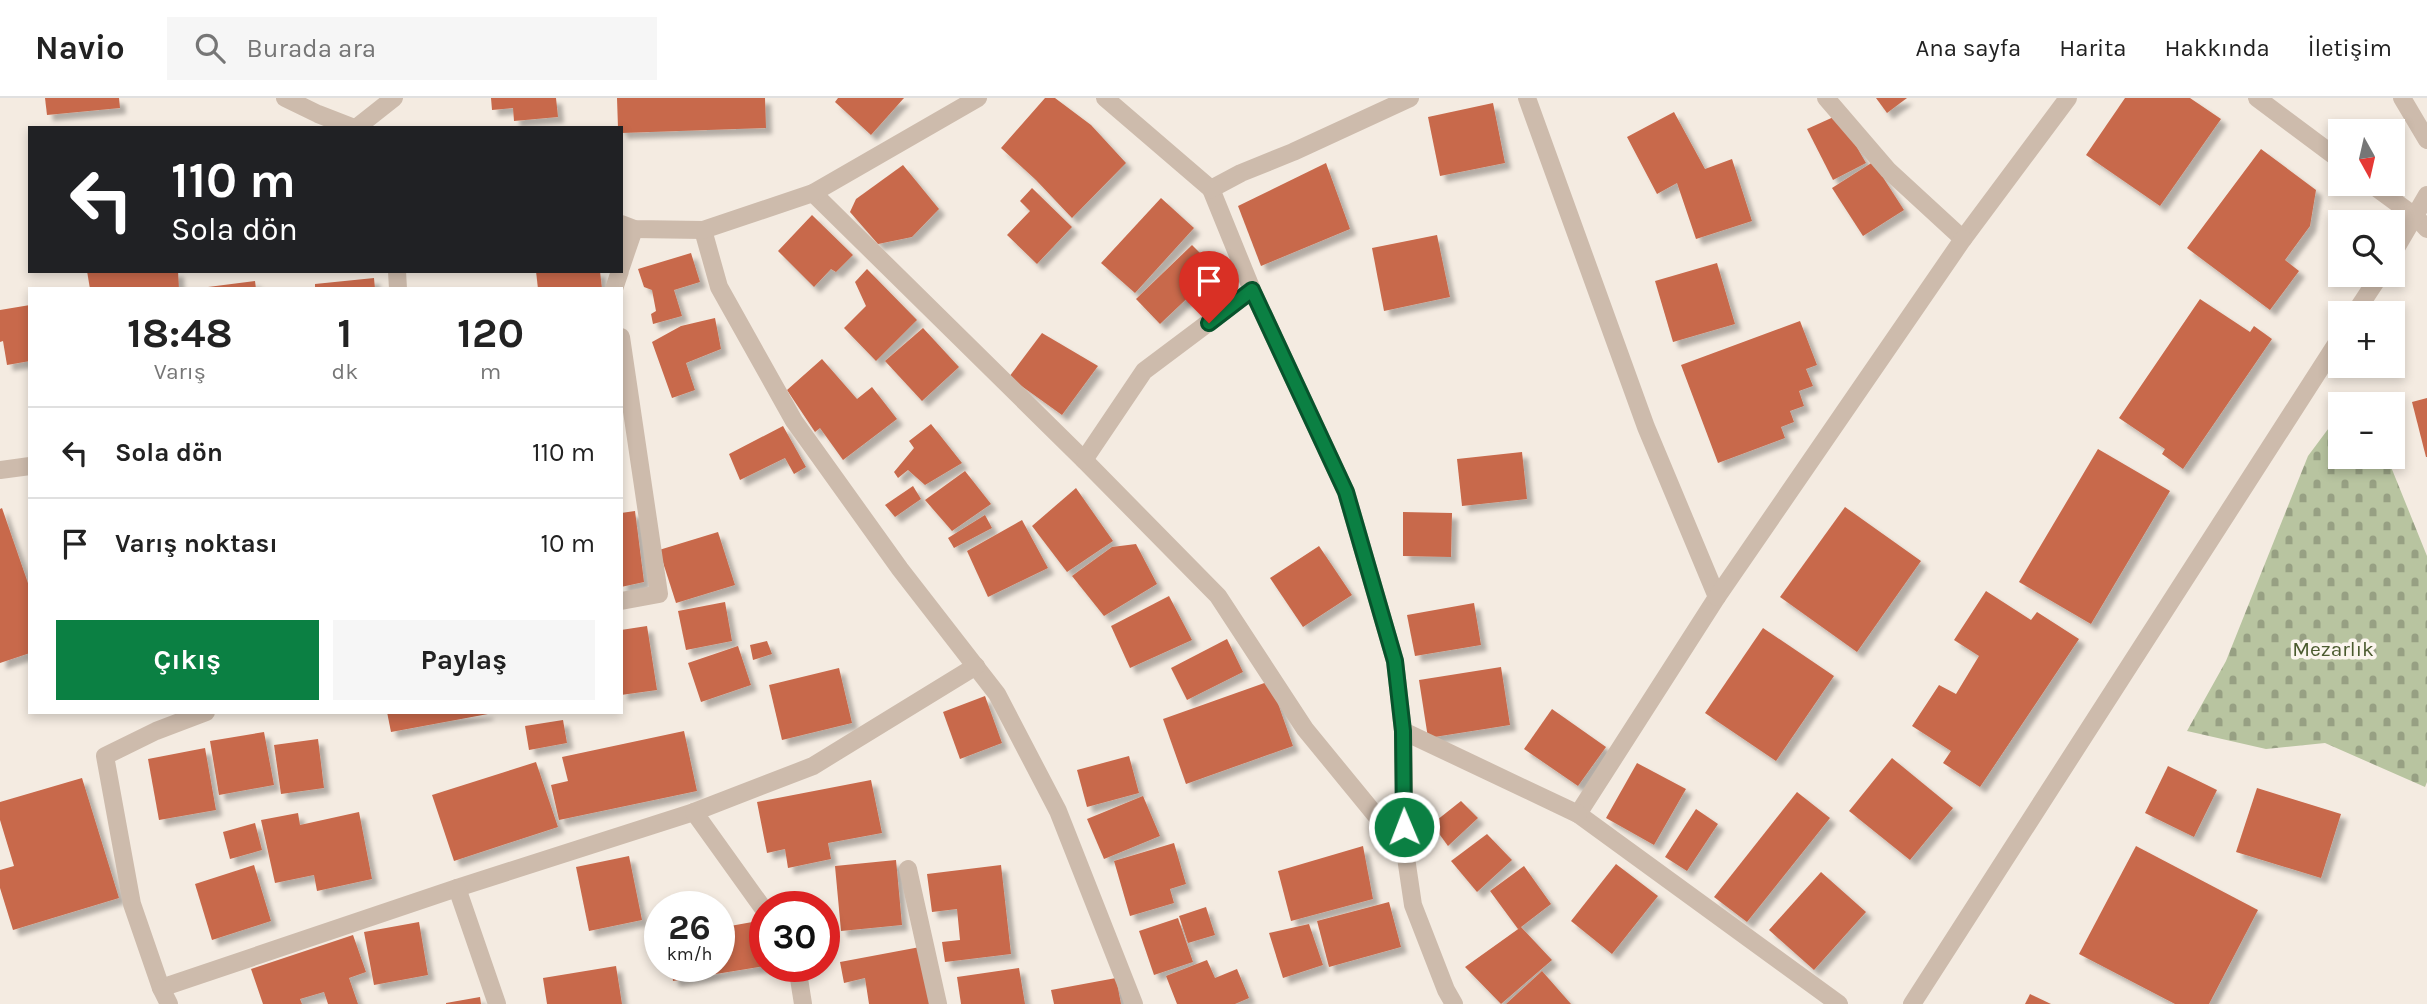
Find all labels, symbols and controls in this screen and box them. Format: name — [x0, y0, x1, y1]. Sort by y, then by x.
search box — [167, 17, 657, 80]
text: Navio — [35, 29, 125, 67]
icon: search — [191, 29, 229, 67]
text: Burada ara — [247, 33, 376, 64]
text: Ana sayfa — [1916, 34, 2021, 62]
text: Harita — [2059, 34, 2126, 62]
text: Hakkında — [2164, 34, 2270, 62]
text: İletişim — [2308, 34, 2392, 62]
north arrow — [2328, 119, 2404, 196]
map controls — [2328, 119, 2405, 469]
text: 110 m — [171, 152, 296, 209]
icon: left — [56, 154, 147, 245]
button: search — [2328, 210, 2405, 287]
text: Sola dön — [171, 211, 298, 248]
pin — [1179, 251, 1239, 323]
icon: arrive — [1190, 262, 1228, 300]
button: + — [2328, 301, 2405, 378]
text: 18:48 — [127, 308, 233, 358]
text: 1 — [337, 308, 352, 358]
text: 120 — [457, 308, 524, 358]
text: Varış — [154, 358, 206, 385]
text: dk — [332, 358, 358, 385]
text: m — [480, 358, 501, 385]
button: − — [2328, 392, 2405, 469]
icon: left — [56, 434, 94, 472]
text: Sola dön — [115, 437, 223, 468]
text: 110 m — [532, 437, 595, 468]
icon: arrive — [56, 525, 94, 563]
text: Varış noktası — [115, 528, 278, 559]
text: 10 m — [540, 528, 595, 559]
button: Çıkış — [56, 620, 319, 700]
button: Paylaş — [333, 620, 595, 700]
park label: Mezarlık — [2292, 637, 2374, 661]
position arrow — [1367, 790, 1441, 864]
speed limit sign: 30 — [749, 891, 840, 982]
text: 26 — [668, 907, 711, 948]
text: km/h — [667, 943, 712, 965]

